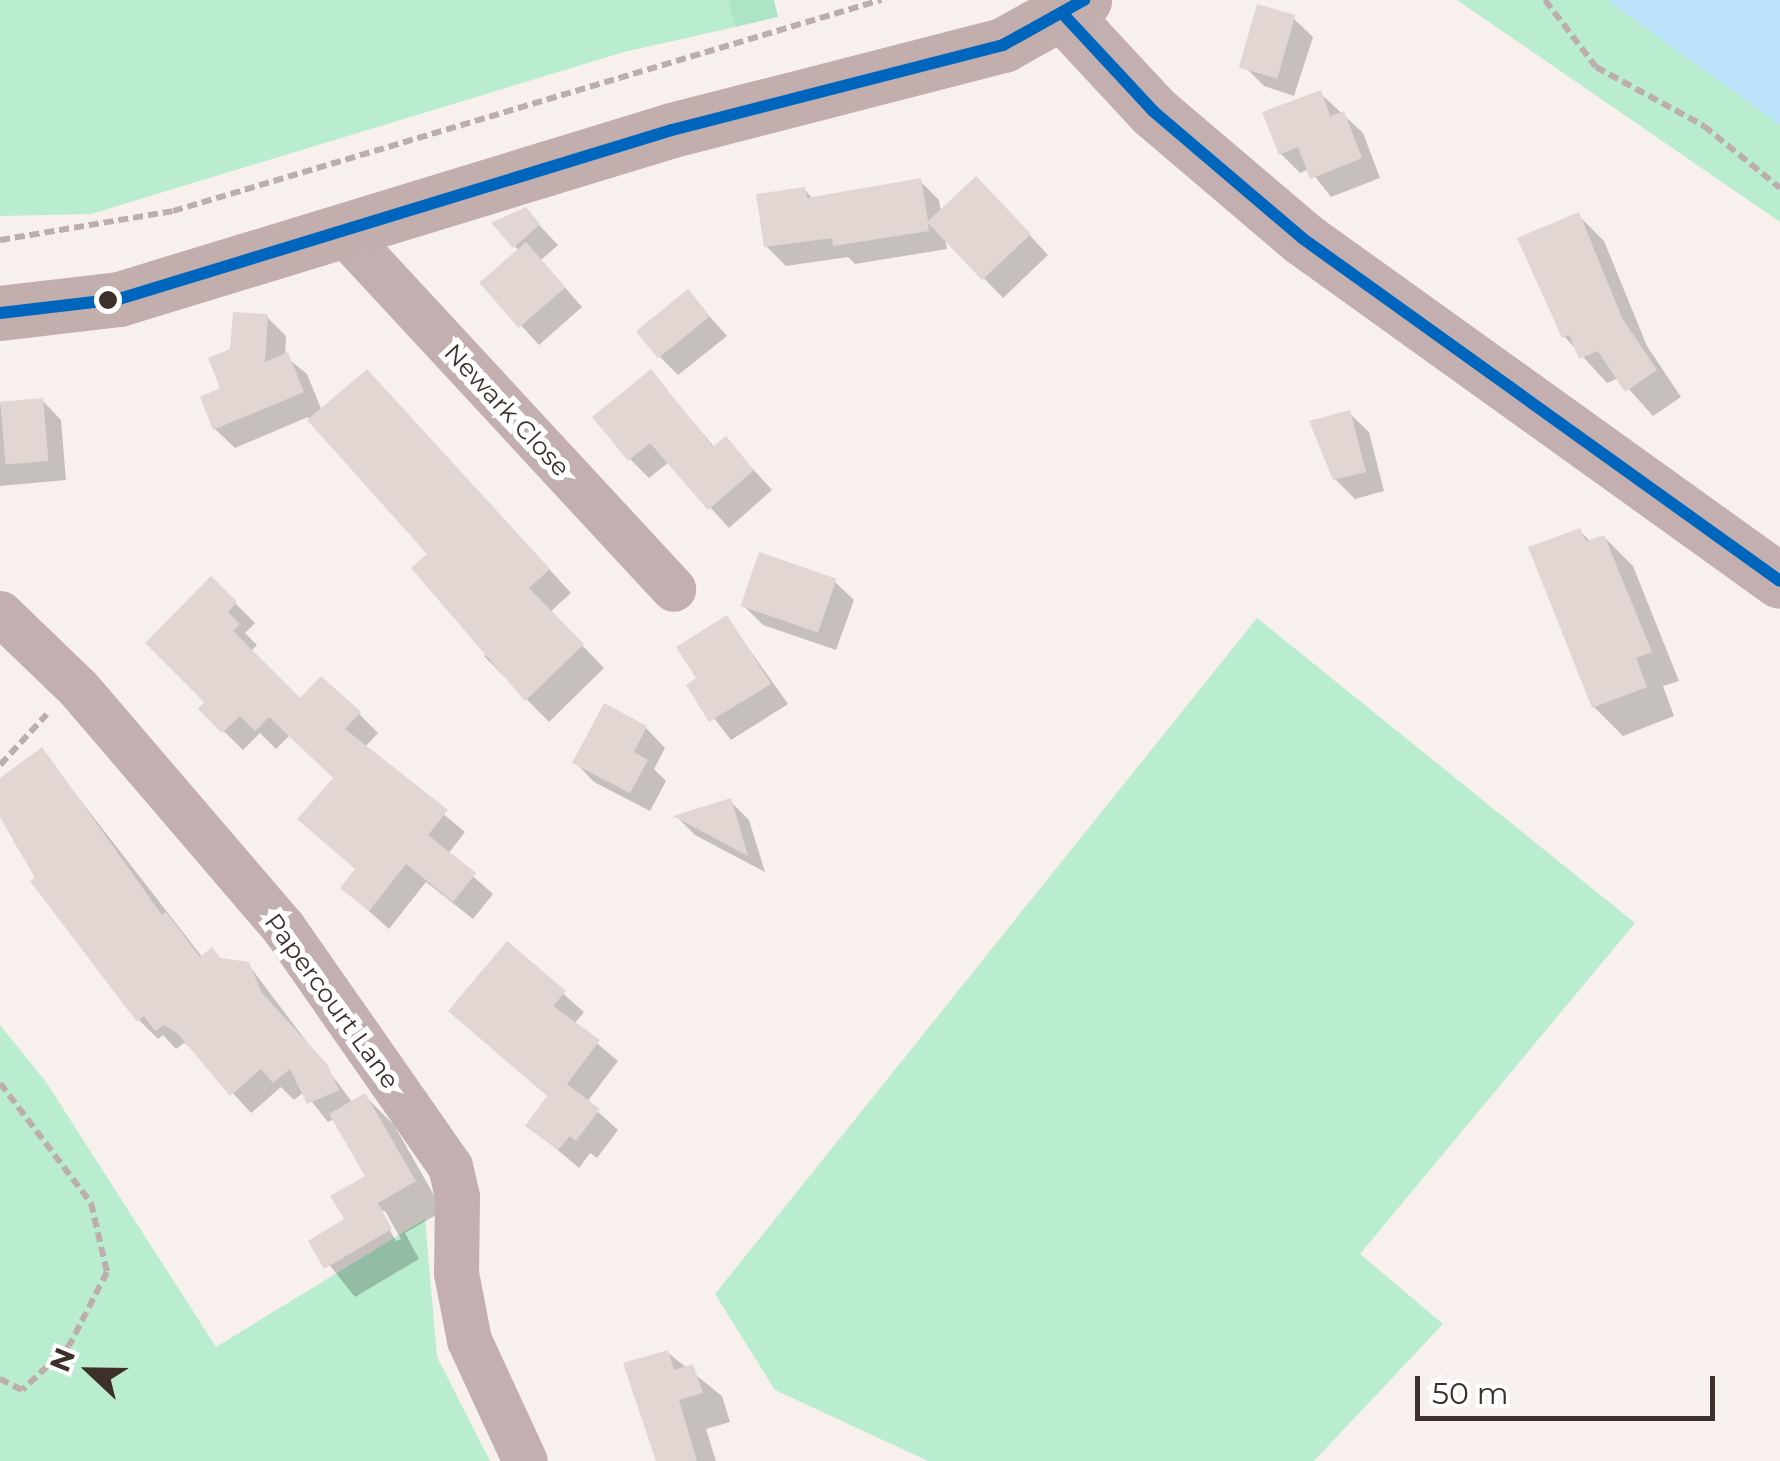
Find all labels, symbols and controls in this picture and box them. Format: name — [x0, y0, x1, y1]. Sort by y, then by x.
unlabelled marker — [98, 290, 118, 310]
street label: Newark Close — [438, 338, 576, 482]
street label: Papercourt Lane — [258, 908, 406, 1094]
north arrow — [40, 1321, 140, 1421]
text: N — [42, 1343, 82, 1377]
scale bar — [1420, 1356, 1720, 1418]
text: 50 m — [1432, 1375, 1509, 1412]

